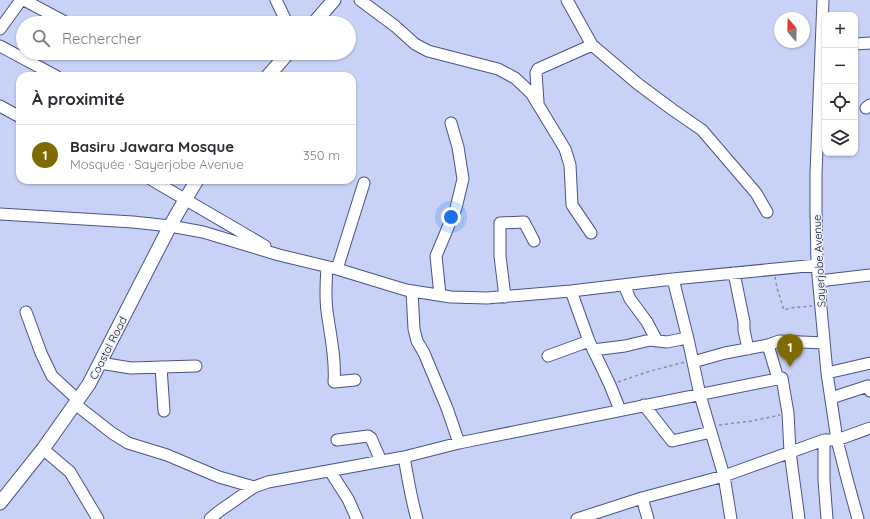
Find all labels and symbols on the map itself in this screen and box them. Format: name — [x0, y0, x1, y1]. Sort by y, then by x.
north arrow — [774, 12, 810, 48]
your location — [441, 207, 461, 227]
street label: Sayerjobe Avenue — [810, 214, 828, 308]
street label: Coastal Road — [86, 314, 130, 382]
pin: 1 — [777, 334, 803, 367]

